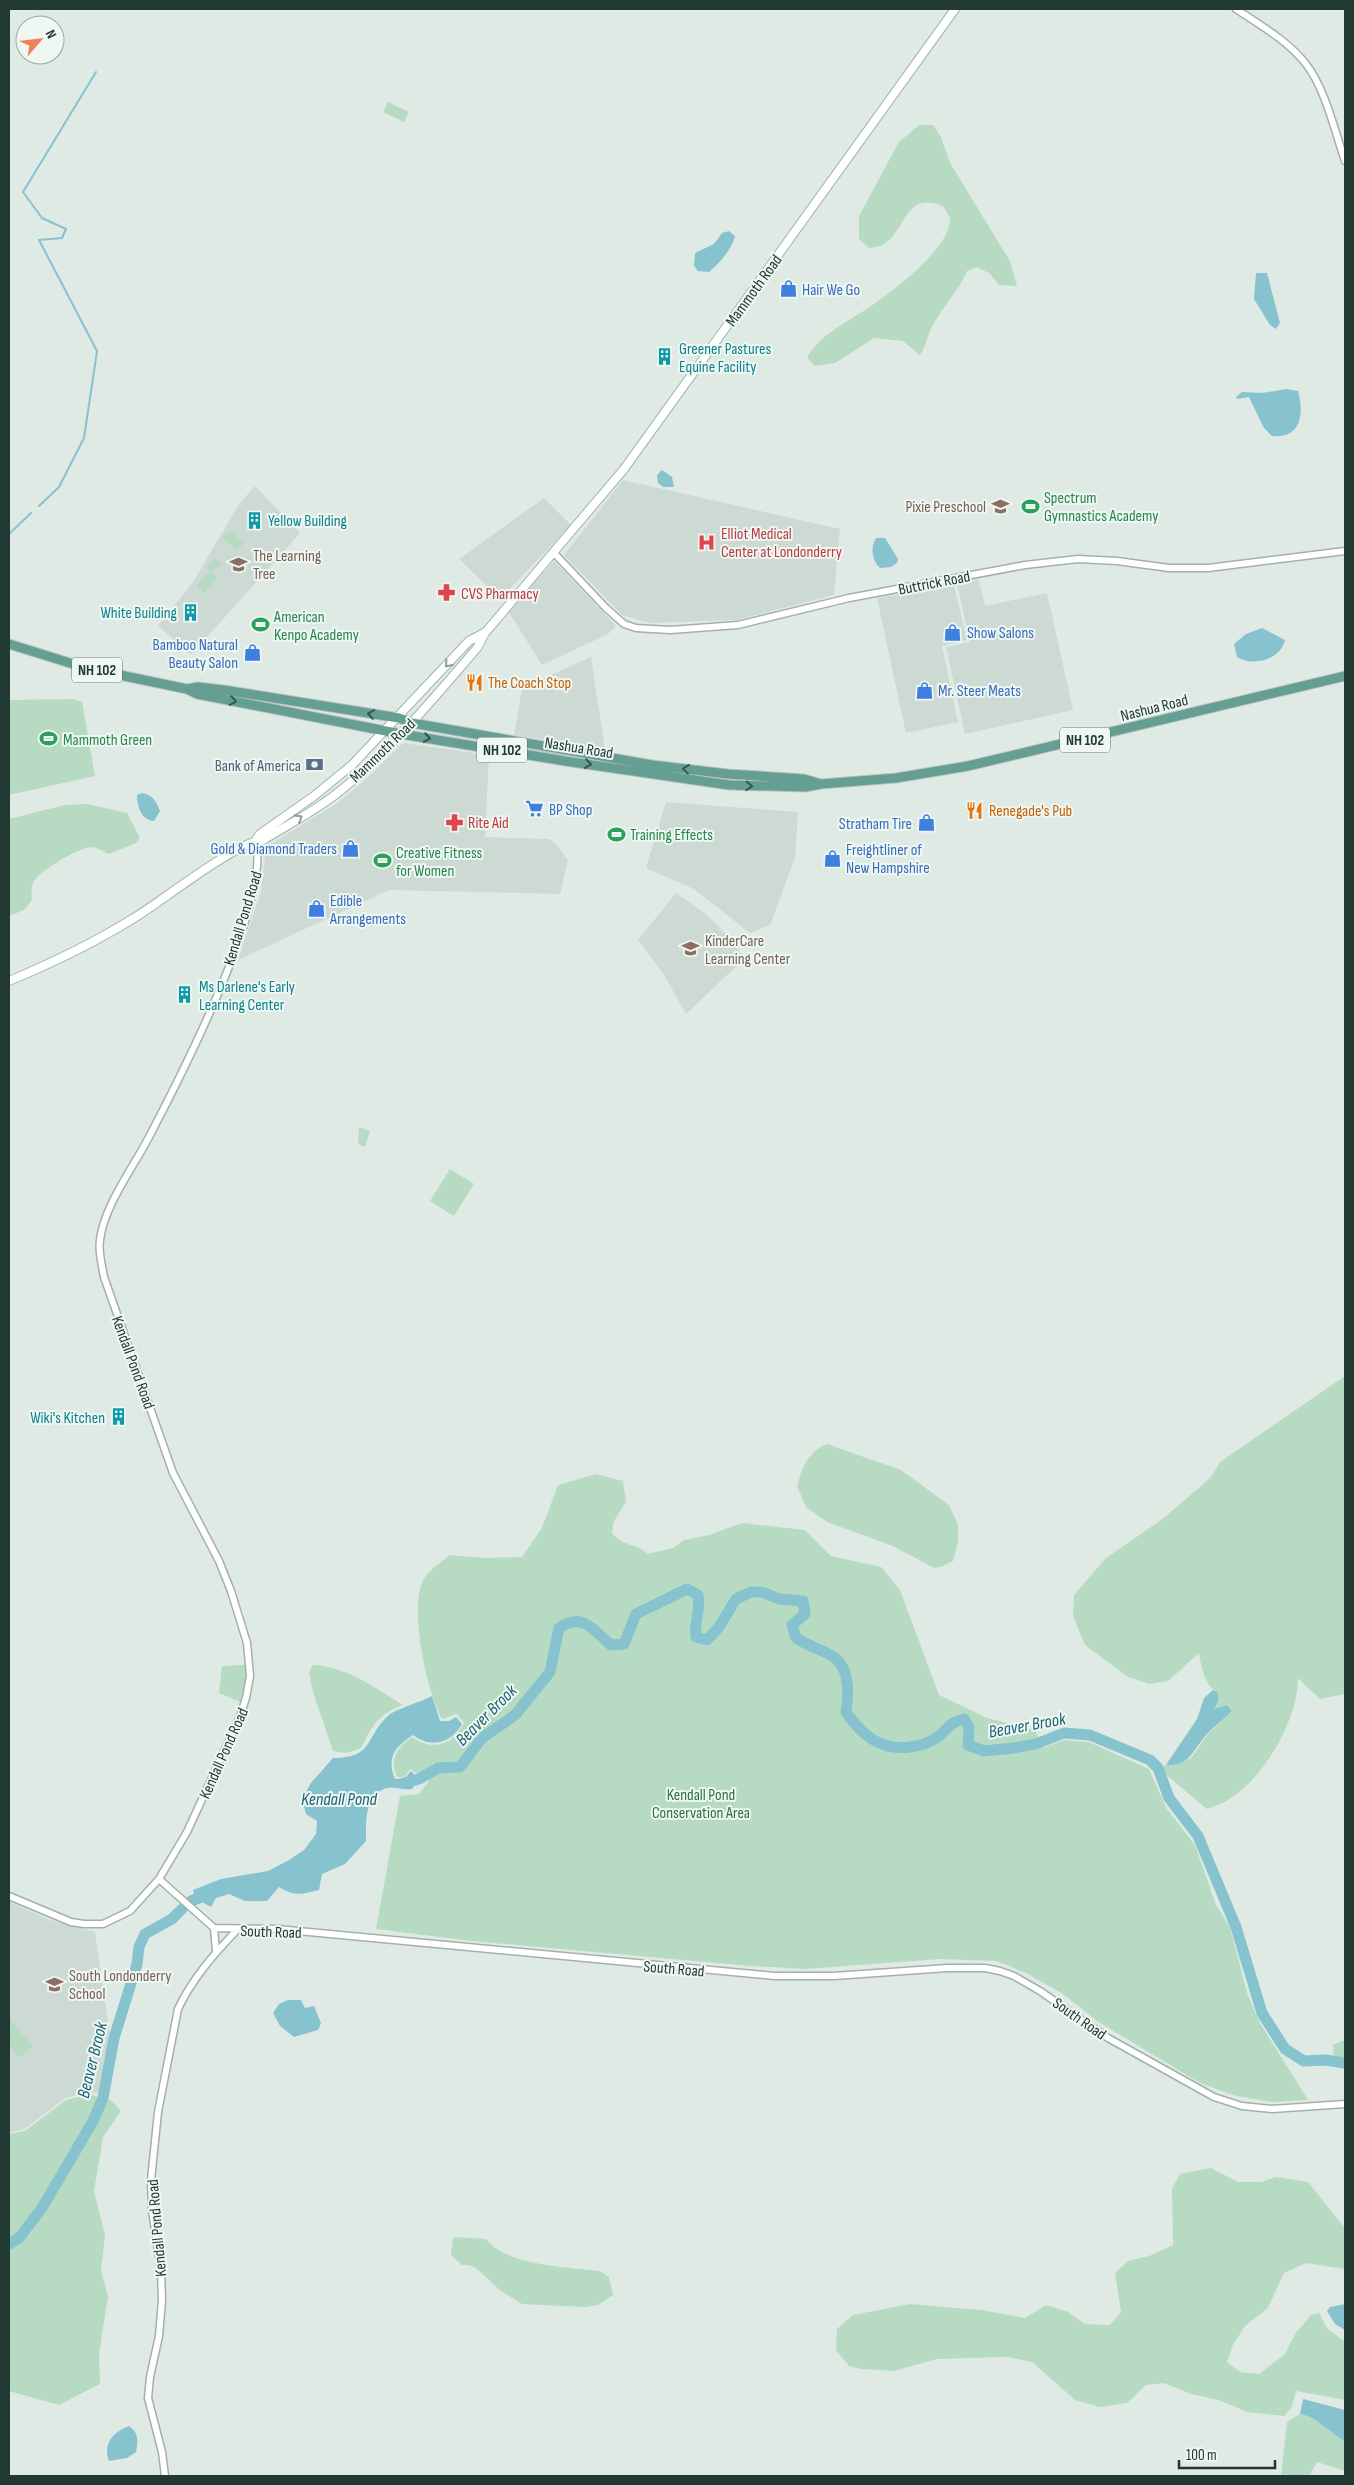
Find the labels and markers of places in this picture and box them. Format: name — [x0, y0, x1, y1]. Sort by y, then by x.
shop icon: Hair We Go — [778, 279, 798, 299]
place label: Hair We Go — [802, 281, 860, 300]
place label: Greener Pastures Equine Facility — [679, 340, 771, 377]
building icon: Greener Pastures Equine Facility — [655, 347, 675, 367]
place label: Spectrum Gymnastics Academy — [1044, 489, 1158, 526]
school or university icon: Pixie Preschool — [990, 496, 1010, 516]
sports icon: Spectrum Gymnastics Academy — [1020, 496, 1040, 516]
place label: Pixie Preschool — [906, 498, 986, 517]
building icon: Yellow Building — [244, 510, 264, 530]
place label: Yellow Building — [268, 512, 347, 531]
place label: Elliot Medical Center at Londonderry — [721, 525, 842, 562]
hospital icon: Elliot Medical Center at Londonderry — [697, 532, 717, 552]
place label: The Learning Tree — [253, 547, 321, 584]
school or university icon: The Learning Tree — [229, 554, 249, 574]
pharmacy icon: CVS Pharmacy — [437, 583, 457, 603]
place label: CVS Pharmacy — [461, 585, 539, 604]
building icon: White Building — [181, 602, 201, 622]
place label: White Building — [100, 604, 177, 623]
place label: American Kenpo Academy — [273, 608, 359, 645]
sports icon: American Kenpo Academy — [250, 615, 270, 635]
shop icon: Show Salons — [943, 622, 963, 642]
place label: Show Salons — [967, 624, 1034, 643]
place label: Bamboo Natural Beauty Salon — [153, 636, 238, 673]
shop icon: Bamboo Natural Beauty Salon — [242, 643, 262, 663]
restaurant icon: The Coach Stop — [464, 672, 484, 692]
place label: The Coach Stop — [488, 674, 571, 693]
shop icon: Mr. Steer Meats — [914, 680, 934, 700]
place label: Mr. Steer Meats — [938, 682, 1021, 701]
sports icon: Mammoth Green — [39, 729, 59, 749]
place label: Mammoth Green — [63, 731, 152, 750]
bank icon: Bank of America — [305, 755, 325, 775]
place label: Bank of America — [215, 757, 301, 776]
supermarket icon: BP Shop — [525, 799, 545, 819]
restaurant icon: Renegade's Pub — [965, 800, 985, 820]
place label: BP Shop — [549, 801, 592, 820]
place label: Renegade's Pub — [989, 802, 1072, 821]
pharmacy icon: Rite Aid — [444, 812, 464, 832]
shop icon: Stratham Tire — [916, 813, 936, 833]
place label: Rite Aid — [468, 814, 509, 833]
place label: Stratham Tire — [839, 815, 912, 834]
sports icon: Training Effects — [606, 824, 626, 844]
place label: Training Effects — [630, 826, 713, 845]
shop icon: Gold & Diamond Traders — [341, 838, 361, 858]
place label: Gold & Diamond Traders — [211, 840, 337, 859]
place label: Freightliner of New Hampshire — [846, 841, 930, 878]
place label: Creative Fitness for Women — [396, 844, 483, 881]
shop icon: Freightliner of New Hampshire — [822, 848, 842, 868]
sports icon: Creative Fitness for Women — [372, 851, 392, 871]
place label: Edible Arrangements — [329, 892, 406, 929]
shop icon: Edible Arrangements — [306, 899, 326, 919]
place label: KinderCare Learning Center — [705, 932, 791, 969]
school or university icon: KinderCare Learning Center — [681, 939, 701, 959]
place label: Ms Darlene's Early Learning Center — [199, 978, 295, 1015]
building icon: Ms Darlene's Early Learning Center — [175, 985, 195, 1005]
building icon: Wiki's Kitchen — [109, 1407, 129, 1427]
place label: Wiki's Kitchen — [30, 1409, 105, 1428]
place label: South Londonderry School — [69, 1967, 171, 2004]
school or university icon: South Londonderry School — [45, 1974, 65, 1994]

